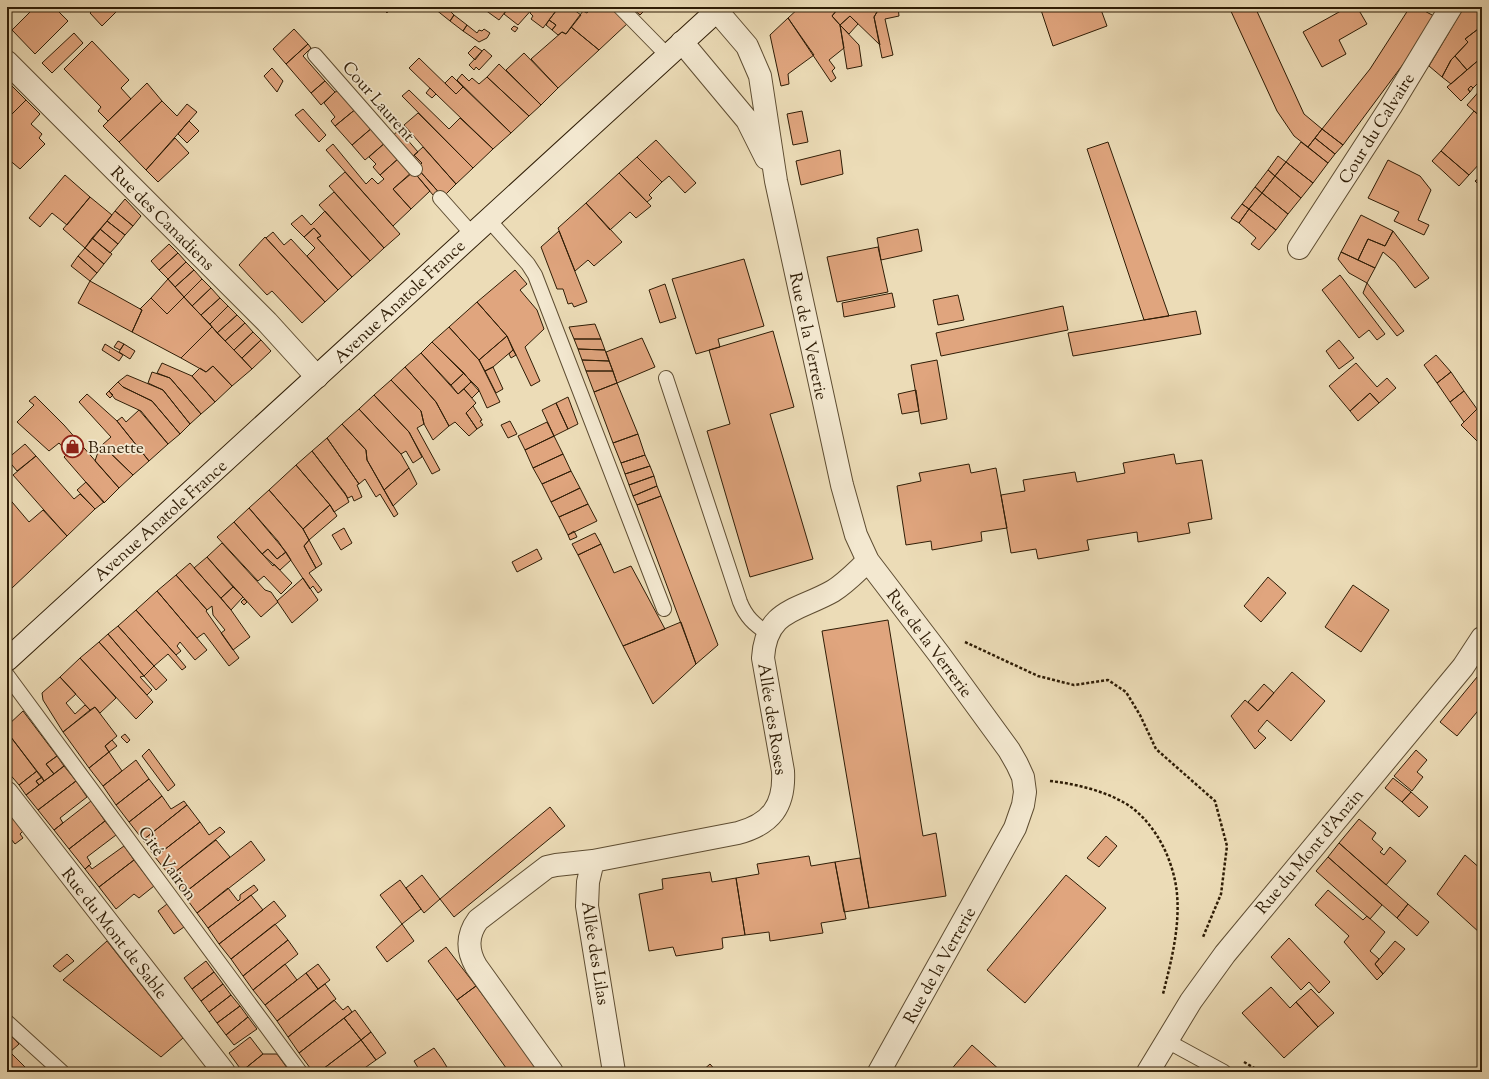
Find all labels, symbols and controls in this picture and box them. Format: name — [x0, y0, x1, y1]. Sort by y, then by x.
street label: Cour Laurent — [336, 57, 419, 148]
street label: Cour du Calvaire — [1334, 69, 1422, 189]
street label: Rue des Canadiens — [104, 162, 219, 277]
street label: Avenue Anatole France — [329, 235, 471, 370]
street label: Rue de la Verrerie — [782, 270, 832, 403]
shop icon: Banette — [60, 434, 86, 460]
place label: Banette — [88, 437, 144, 461]
street label: Avenue Anatole France — [89, 455, 233, 588]
street label: Rue de la Verrerie — [880, 585, 977, 703]
street label: Allée des Roses — [750, 662, 792, 777]
street label: Rue du Mont d'Anzin — [1251, 784, 1370, 920]
street label: Cité Vairon — [131, 822, 202, 906]
street label: Rue du Mont de Sable — [55, 864, 172, 1005]
street label: Allée des Lilas — [574, 900, 614, 1007]
street label: Rue de la Verrerie — [899, 903, 983, 1029]

